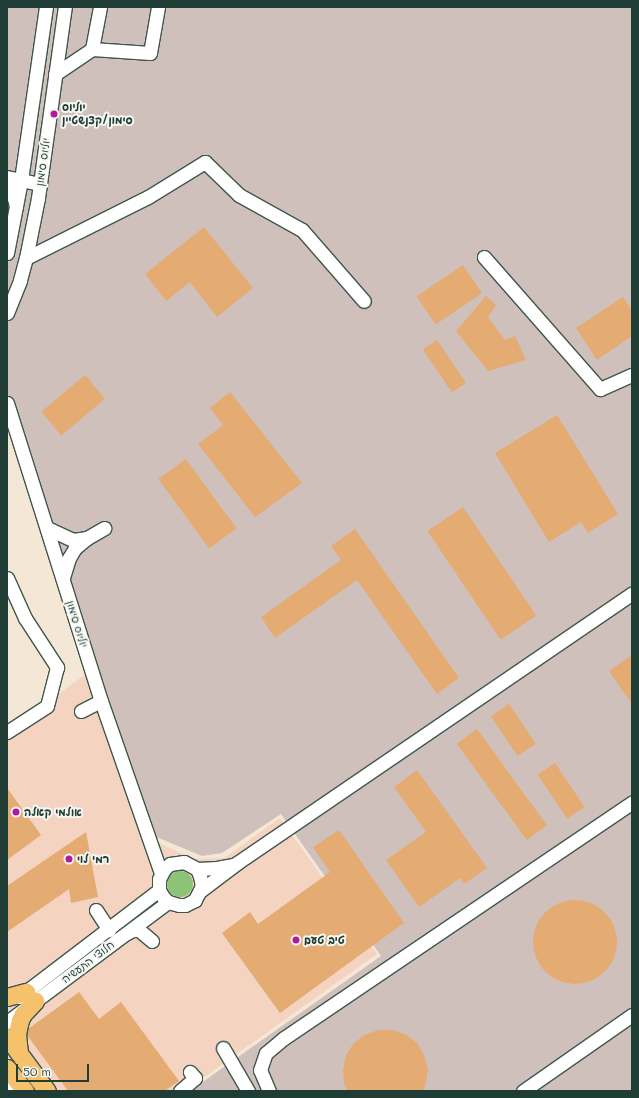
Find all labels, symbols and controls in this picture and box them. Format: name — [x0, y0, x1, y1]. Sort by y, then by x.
place label: יוליוס סימון/קצנשטיין — [62, 101, 133, 127]
marker: יוליוס סימון/קצנשטיין — [49, 109, 59, 119]
street label: יוליוס סימון — [33, 137, 53, 187]
street label: יוליוס סימון — [64, 599, 90, 649]
place label: אולמי קאלה — [24, 805, 82, 819]
marker: אולמי קאלה — [11, 807, 21, 817]
place label: רמי לוי — [77, 852, 109, 866]
marker: רמי לוי — [64, 854, 74, 864]
place label: טיב טעם — [304, 933, 345, 947]
marker: טיב טעם — [291, 935, 301, 945]
street label: חלוצי התעשיה — [59, 938, 117, 986]
scale bar — [18, 1056, 91, 1082]
text: 50 m — [23, 1063, 51, 1079]

